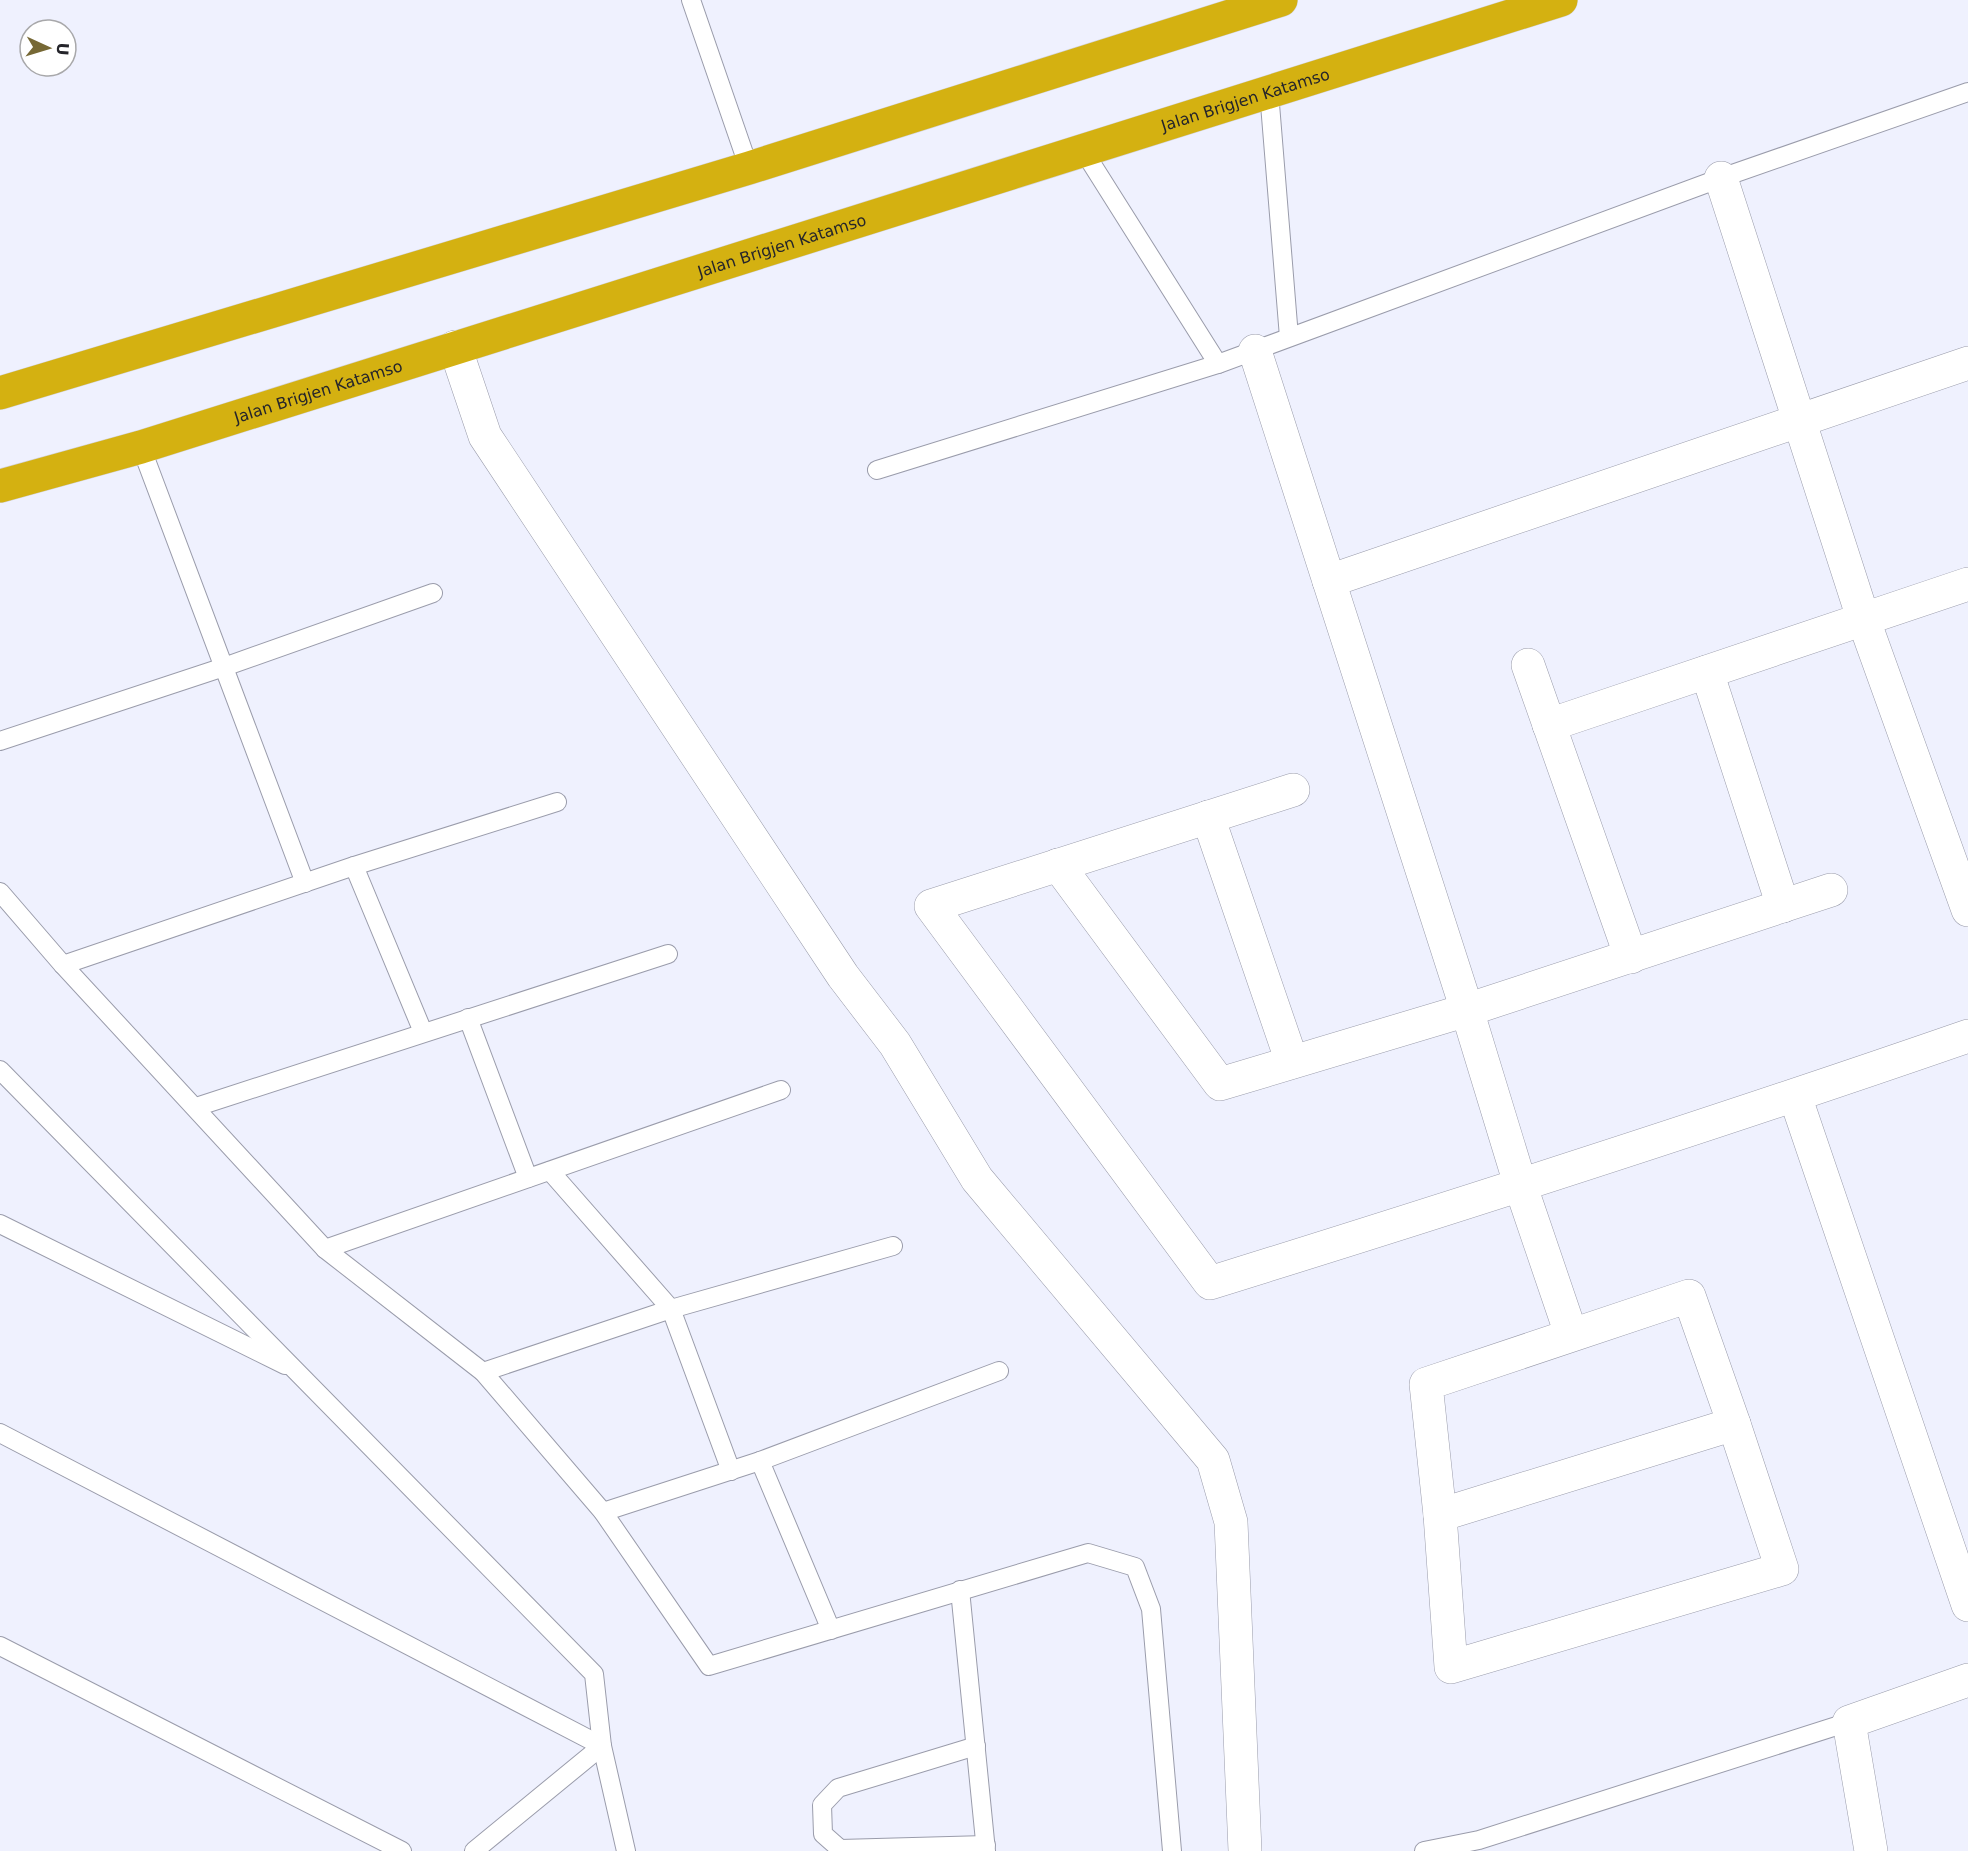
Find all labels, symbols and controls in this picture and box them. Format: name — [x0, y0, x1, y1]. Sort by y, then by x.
north arrow — [18, 18, 78, 78]
text: U — [53, 42, 72, 56]
street label: Jalan Brigjen Katamso — [1158, 64, 1332, 135]
street label: Jalan Brigjen Katamso — [694, 210, 868, 281]
street label: Jalan Brigjen Katamso — [231, 356, 405, 427]

